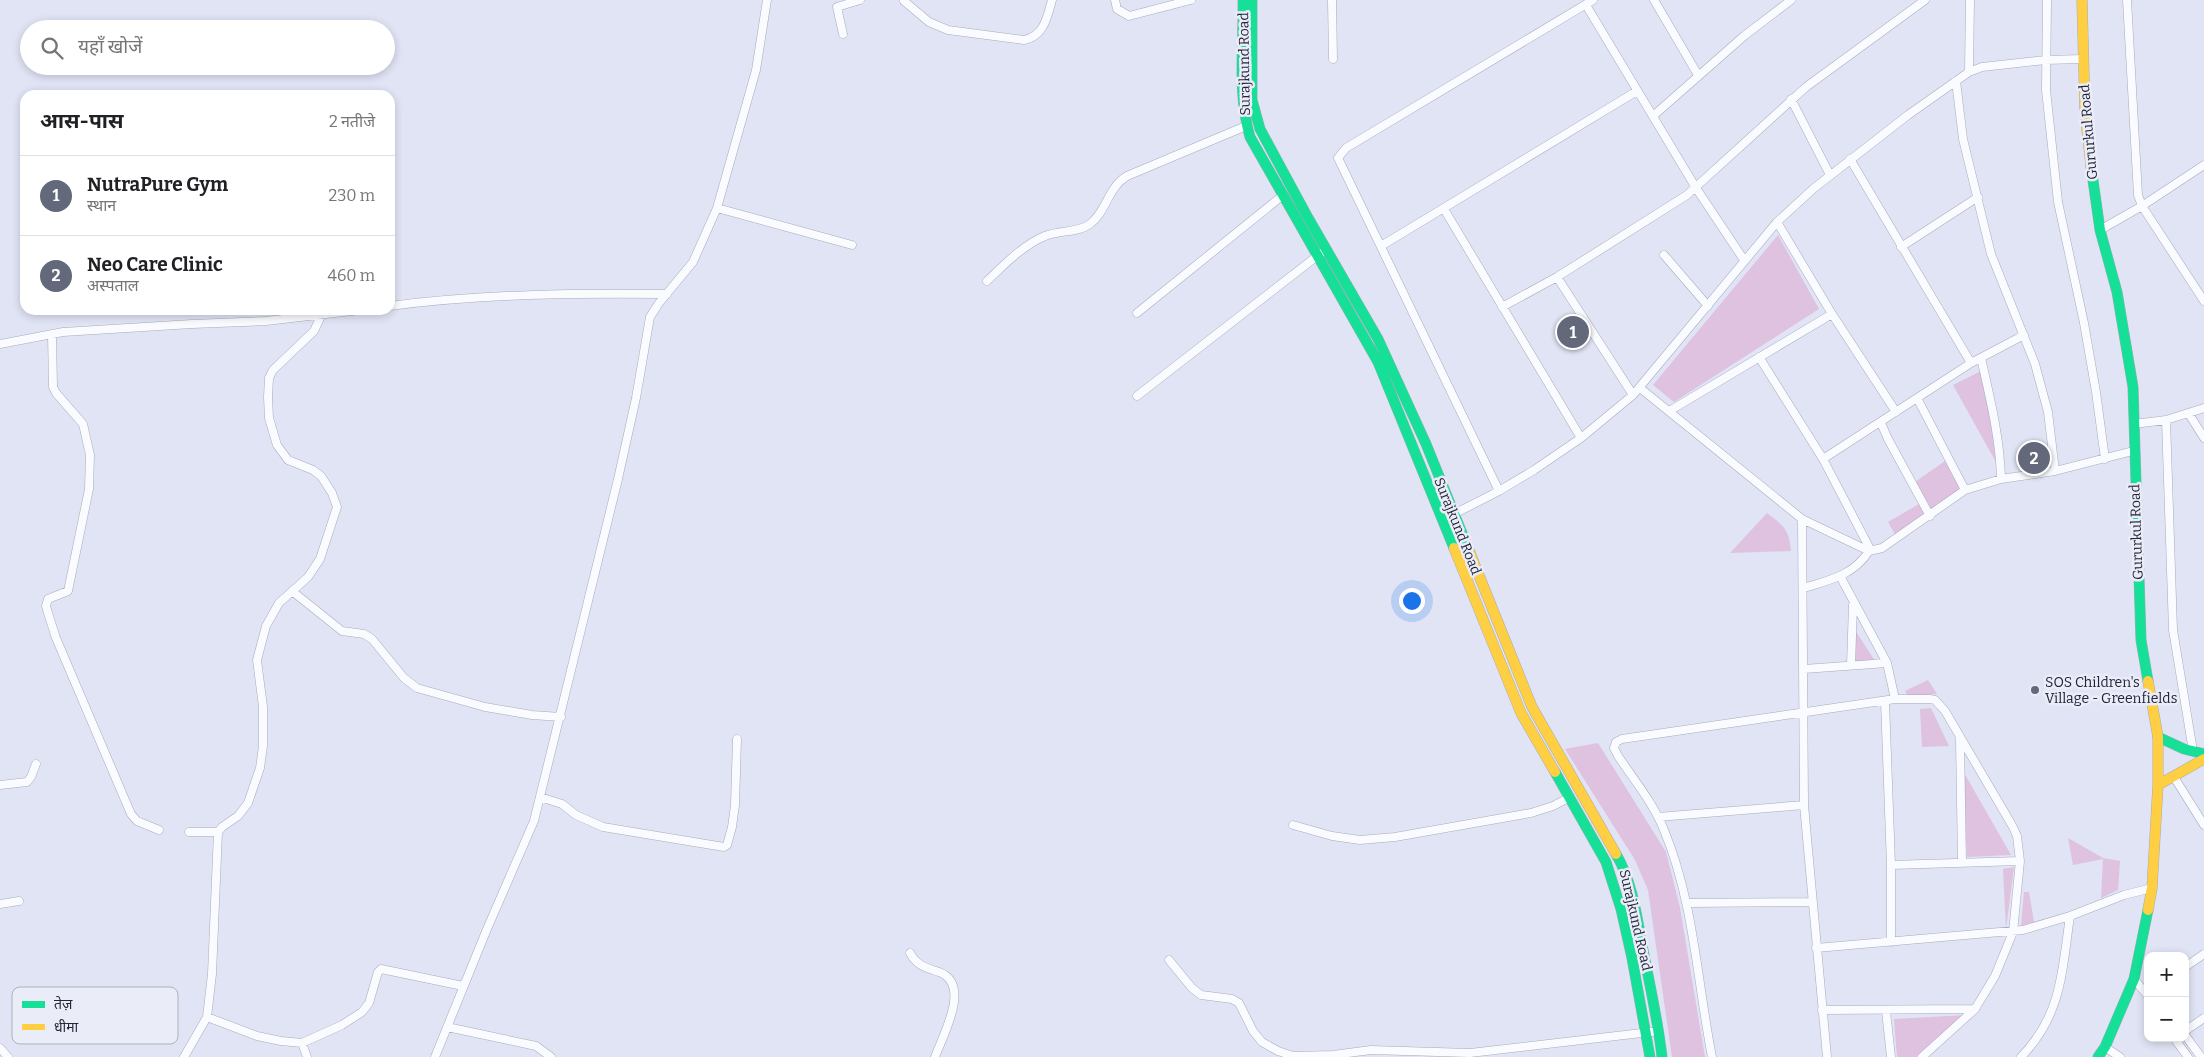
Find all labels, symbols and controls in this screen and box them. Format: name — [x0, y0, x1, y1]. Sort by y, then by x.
street label: Surajkund Road — [1235, 12, 1254, 116]
search box — [20, 20, 395, 75]
icon: search — [38, 34, 66, 62]
text: यहाँ खोजें — [78, 35, 142, 58]
street label: Gururkul Road — [2076, 84, 2101, 180]
text: आस-पास — [40, 108, 124, 134]
text: 2 नतीजे — [329, 112, 375, 131]
text: NutraPure Gym — [87, 173, 228, 196]
text: 1 — [53, 186, 59, 205]
text: 230 m — [328, 186, 375, 205]
text: स्थान — [87, 196, 116, 215]
text: Neo Care Clinic — [87, 253, 223, 276]
text: 2 — [51, 266, 61, 285]
text: 460 m — [328, 266, 375, 285]
text: अस्पताल — [87, 276, 139, 295]
pin: 1 — [1557, 313, 1589, 351]
pin: 2 — [2018, 439, 2050, 477]
street label: Surajkund Road — [1430, 475, 1485, 577]
street label: Gururkul Road — [2126, 484, 2147, 580]
your location — [1399, 588, 1425, 614]
place label: SOS Children's Village - Greenfields — [2045, 674, 2177, 707]
marker: SOS Children's Village - Greenfields — [2029, 684, 2041, 696]
street label: Surajkund Road — [1616, 868, 1655, 972]
map controls — [2144, 952, 2189, 1042]
button: + — [2144, 952, 2189, 997]
legend — [12, 987, 178, 1044]
text: तेज़ — [54, 995, 73, 1013]
button: − — [2144, 997, 2189, 1042]
text: धीमा — [54, 1019, 79, 1036]

